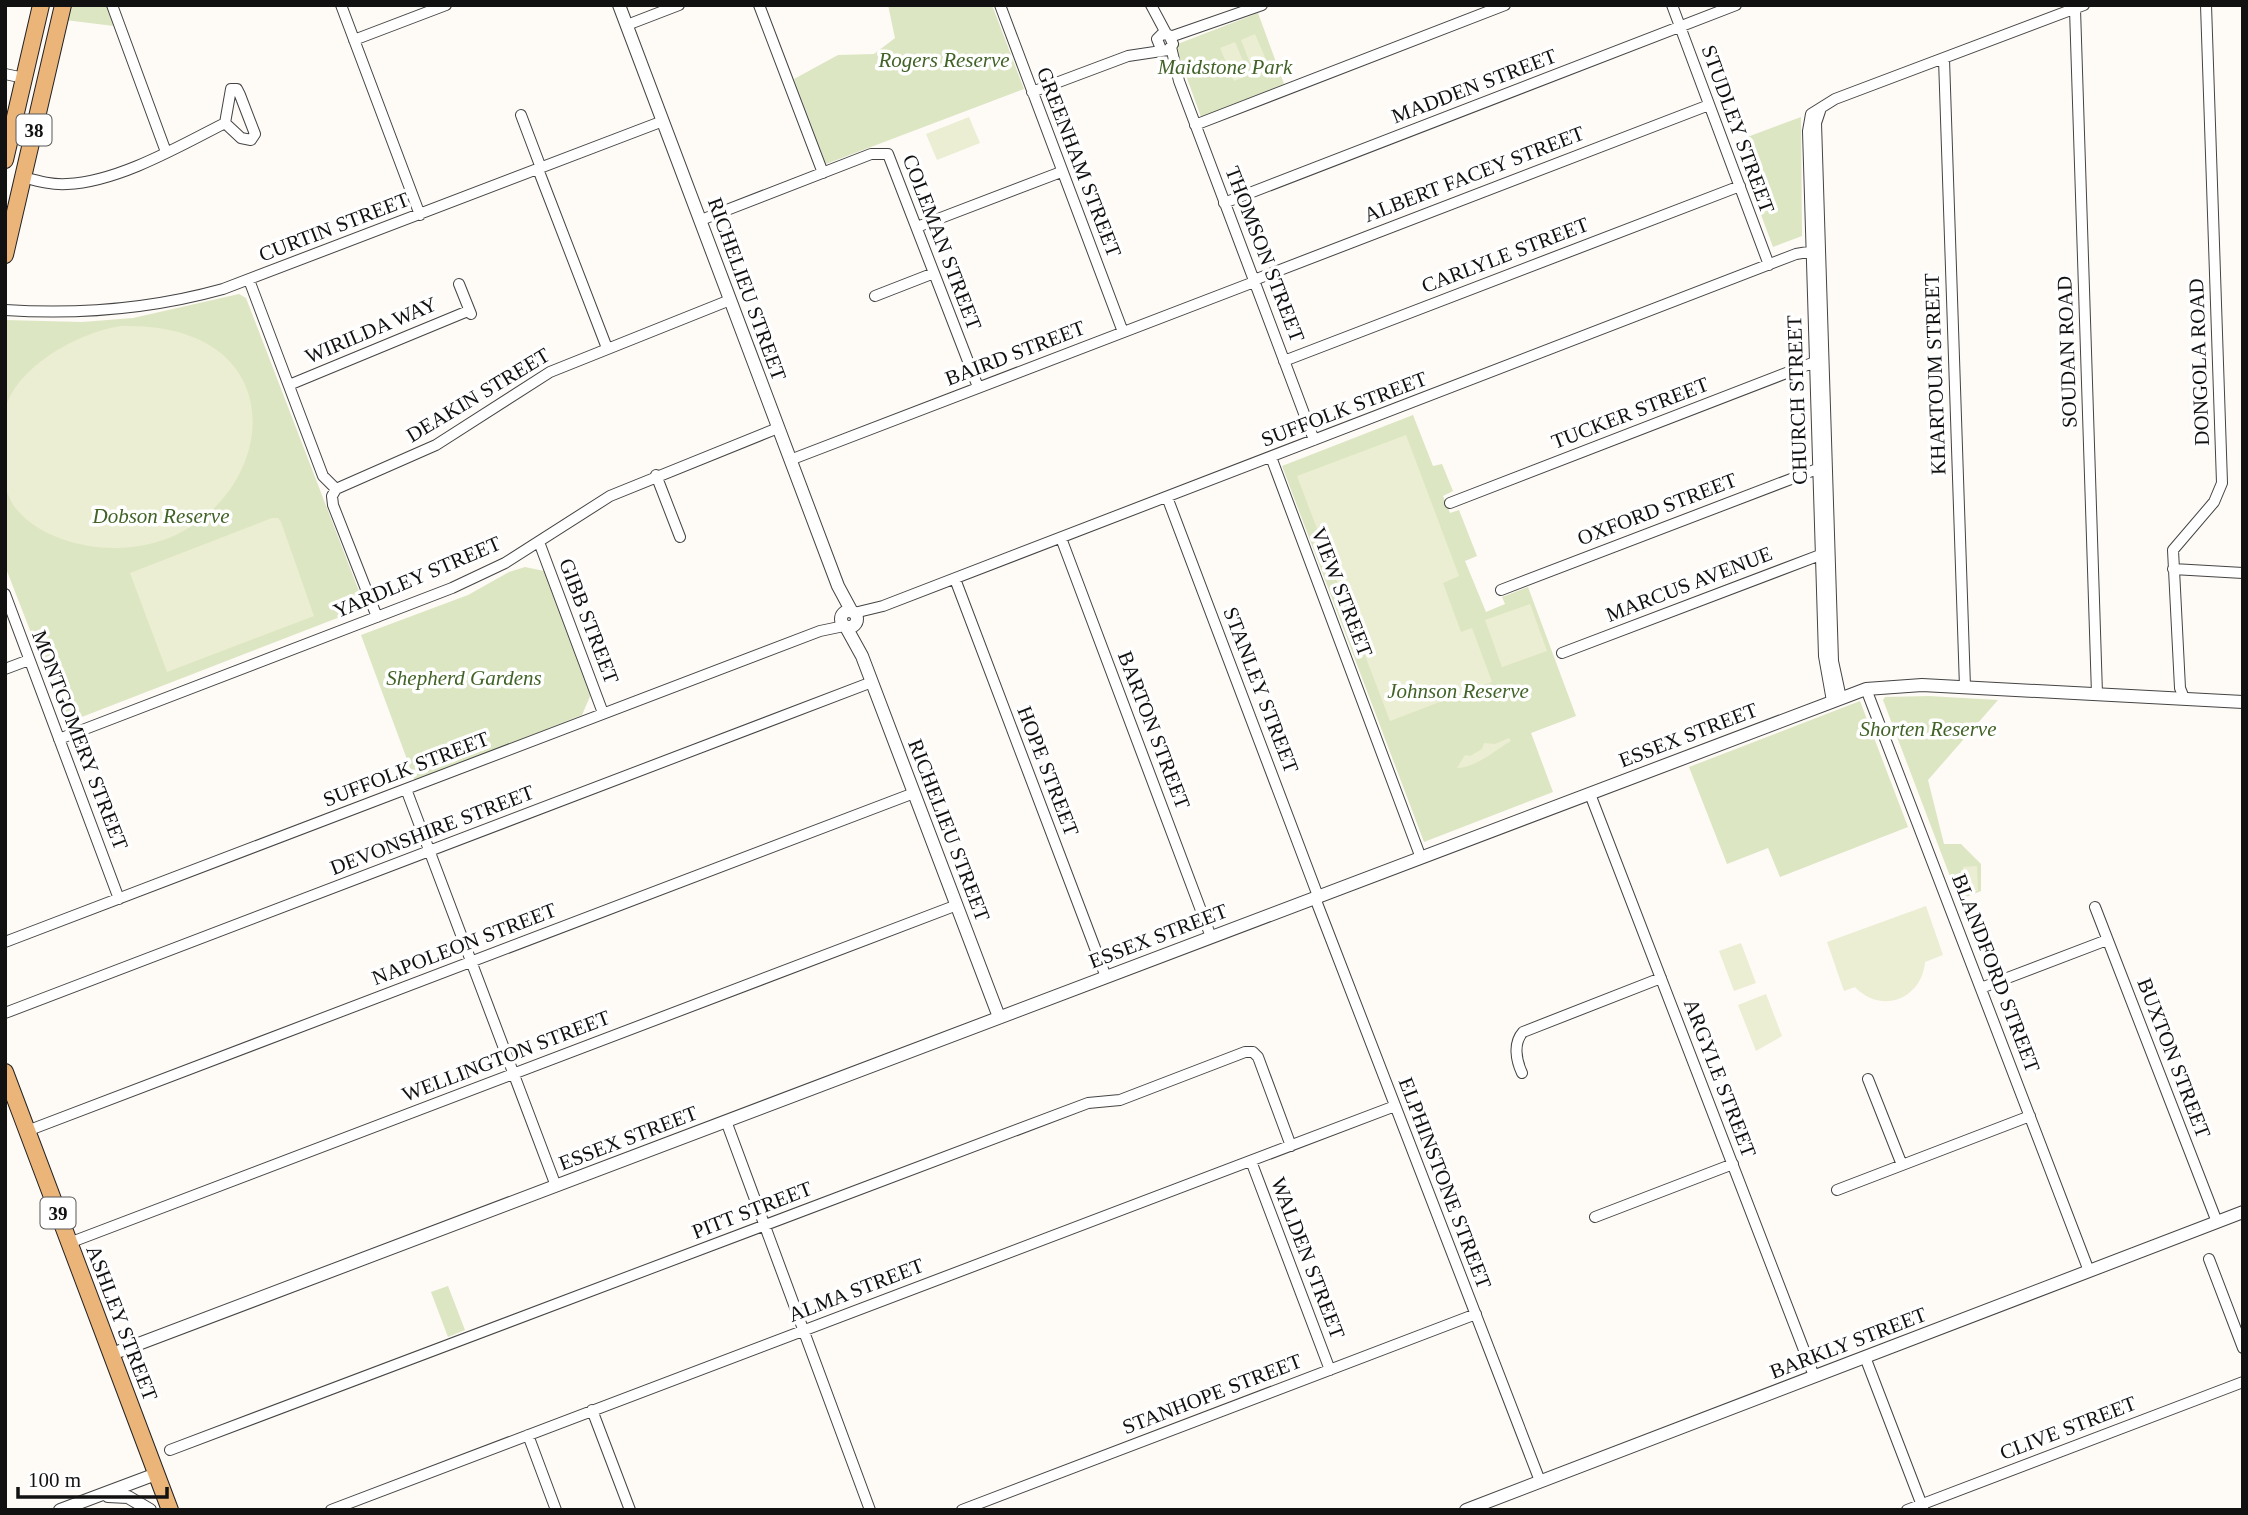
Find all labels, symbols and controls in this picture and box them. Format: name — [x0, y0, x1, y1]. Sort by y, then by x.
street label: STUDLEY STREET — [1696, 42, 1780, 216]
street label: MADDEN STREET — [1388, 43, 1560, 128]
park label: Rogers Reserve — [877, 48, 1010, 72]
park label: Maidstone Park — [1157, 55, 1293, 79]
street label: GREENHAM STREET — [1032, 64, 1126, 260]
road number: 38 — [16, 114, 52, 146]
street label: ALBERT FACEY STREET — [1360, 121, 1588, 227]
street label: COLEMAN STREET — [897, 151, 987, 333]
street label: THOMSON STREET — [1220, 163, 1310, 345]
street label: CURTIN STREET — [255, 187, 413, 267]
street label: RICHELIEU STREET — [703, 194, 791, 384]
street label: CARLYLE STREET — [1418, 212, 1592, 298]
street label: KHARTOUM STREET — [1919, 273, 1951, 475]
street label: SOUDAN ROAD — [2052, 275, 2082, 429]
street label: DONGOLA ROAD — [2184, 278, 2214, 446]
street label: WIRILDA WAY — [302, 291, 440, 369]
street label: BAIRD STREET — [942, 315, 1088, 391]
street label: CHURCH STREET — [1782, 315, 1812, 485]
street label: DEAKIN STREET — [402, 343, 554, 447]
street label: SUFFOLK STREET — [1258, 366, 1430, 452]
street label: TUCKER STREET — [1548, 372, 1712, 454]
street label: OXFORD STREET — [1574, 468, 1740, 550]
park label: Dobson Reserve — [91, 504, 230, 528]
street label: VIEW STREET — [1306, 524, 1378, 660]
street label: YARDLEY STREET — [330, 531, 504, 623]
street label: MARCUS AVENUE — [1602, 541, 1776, 627]
street label: GIBB STREET — [554, 555, 624, 687]
street label: STANLEY STREET — [1218, 604, 1304, 776]
street label: MONTGOMERY STREET — [27, 627, 133, 853]
street label: BARTON STREET — [1113, 648, 1195, 812]
park label: Shepherd Gardens — [386, 666, 542, 690]
park label: Johnson Reserve — [1387, 679, 1529, 703]
street label: ESSEX STREET — [1615, 698, 1761, 772]
street label: HOPE STREET — [1012, 703, 1084, 839]
park label: Shorten Reserve — [1859, 717, 1997, 741]
street label: SUFFOLK STREET — [320, 726, 492, 812]
street label: RICHELIEU STREET — [903, 736, 995, 925]
street label: DEVONSHIRE STREET — [327, 780, 537, 880]
street label: BLANDFORD STREET — [1947, 870, 2045, 1076]
street label: NAPOLEON STREET — [368, 898, 560, 990]
street label: ESSEX STREET — [1085, 899, 1231, 973]
street label: BUXTON STREET — [2132, 975, 2216, 1142]
street label: ARGYLE STREET — [1679, 996, 1761, 1161]
street label: WELLINGTON STREET — [399, 1005, 613, 1107]
street label: ELPHINSTONE STREET — [1394, 1074, 1496, 1292]
street label: ESSEX STREET — [555, 1101, 701, 1175]
street label: WALDEN STREET — [1266, 1174, 1350, 1342]
street label: PITT STREET — [689, 1176, 815, 1244]
road number: 39 — [41, 1198, 76, 1228]
street label: ASHLEY STREET — [81, 1242, 163, 1404]
street label: ALMA STREET — [785, 1253, 927, 1327]
street label: BARKLY STREET — [1766, 1302, 1930, 1384]
street label: STANHOPE STREET — [1119, 1349, 1305, 1439]
street label: CLIVE STREET — [1996, 1391, 2140, 1465]
scale bar — [18, 1456, 166, 1500]
text: 100 m — [28, 1468, 81, 1492]

